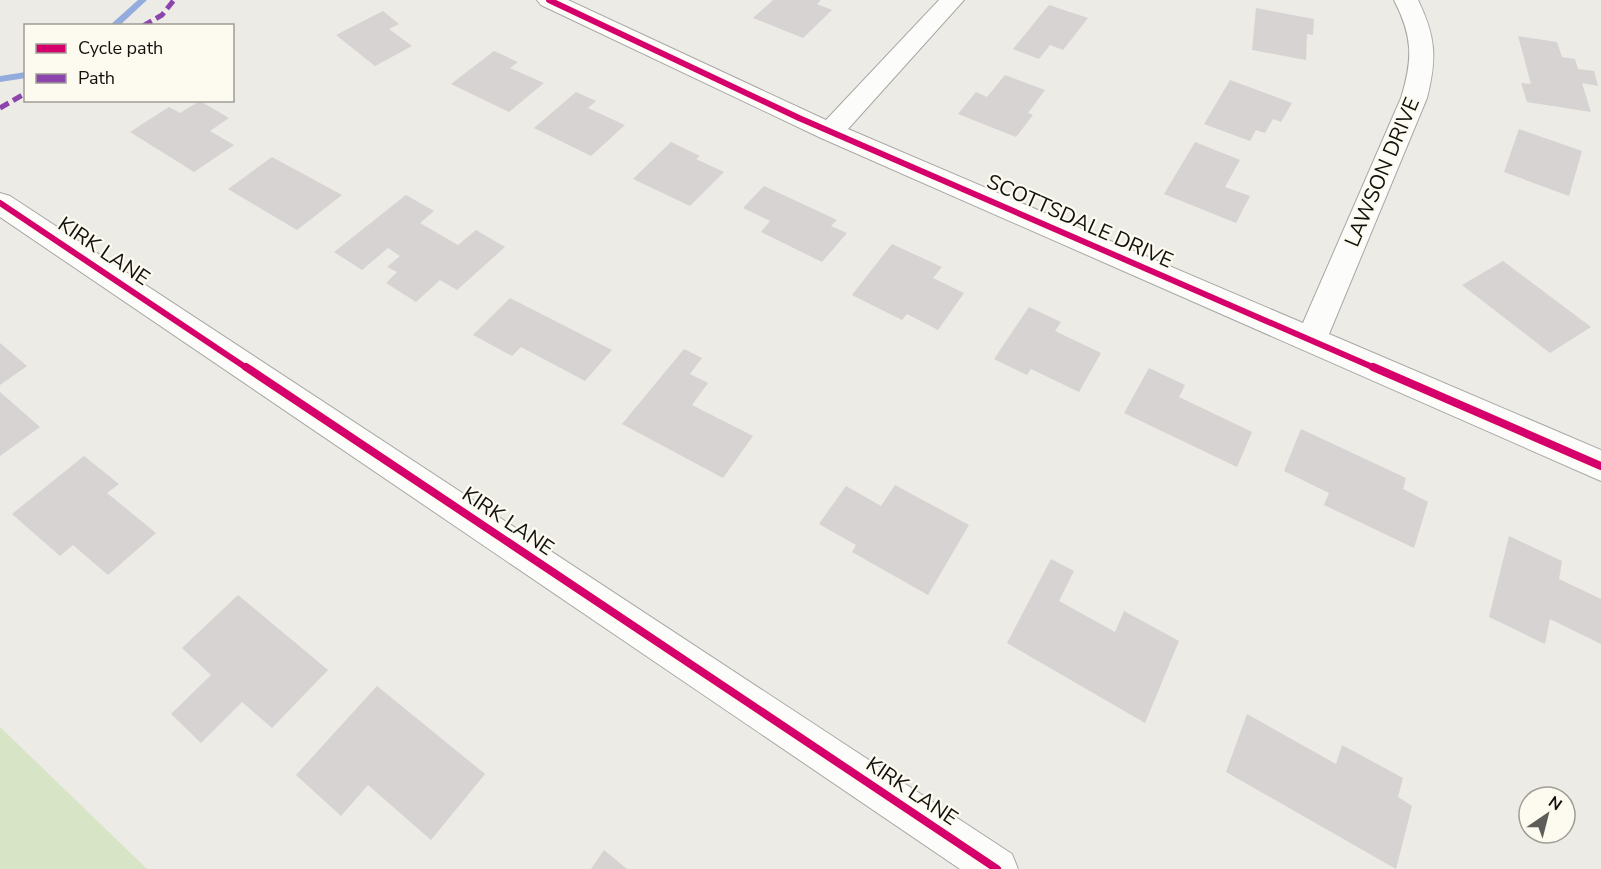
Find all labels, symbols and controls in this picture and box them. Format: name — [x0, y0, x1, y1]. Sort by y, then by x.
legend — [24, 24, 234, 102]
text: Cycle path — [78, 36, 163, 60]
text: Path — [78, 66, 115, 90]
street label: LAWSON DRIVE — [1338, 93, 1426, 251]
street label: SCOTTSDALE DRIVE — [982, 167, 1178, 275]
street label: KIRK LANE — [53, 210, 155, 292]
street label: KIRK LANE — [457, 480, 559, 562]
street label: KIRK LANE — [861, 750, 963, 832]
north arrow — [1517, 785, 1577, 845]
text: N — [1544, 791, 1566, 816]

